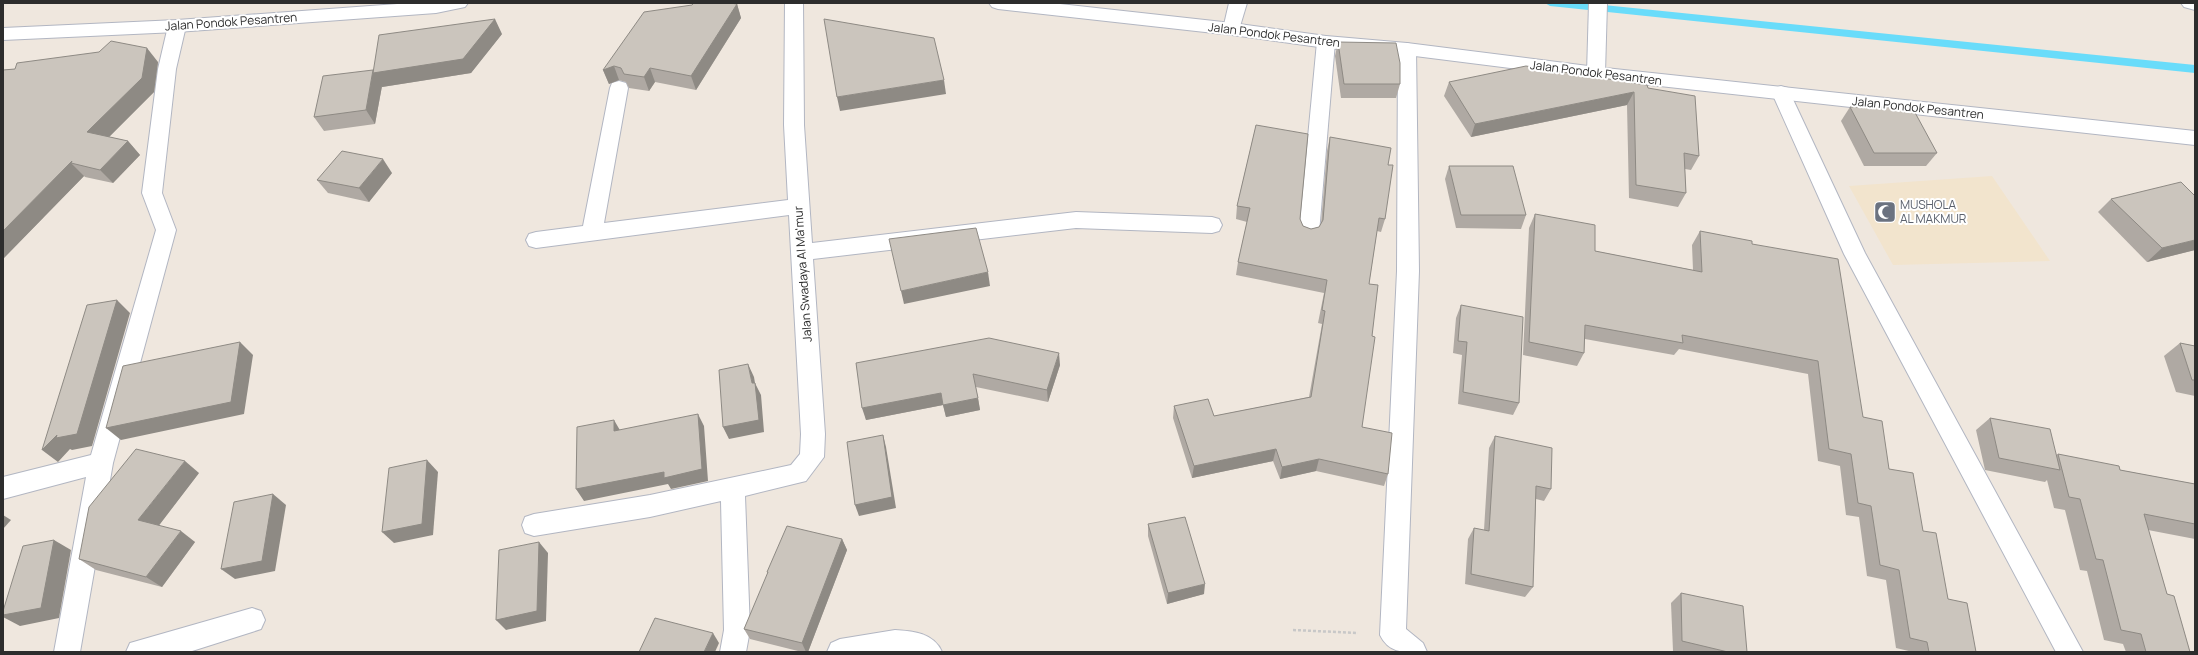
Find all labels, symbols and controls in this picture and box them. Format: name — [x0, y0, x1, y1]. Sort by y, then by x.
street label: Jalan Pondok Pesantren — [164, 8, 298, 35]
street label: Jalan Pondok Pesantren — [1207, 18, 1341, 51]
street label: Jalan Pondok Pesantren — [1529, 56, 1663, 89]
street label: Jalan Pondok Pesantren — [1851, 92, 1985, 123]
place label: MUSHOLA AL MAKMUR — [1900, 196, 1967, 227]
mosque icon: MUSHOLA AL MAKMUR — [1872, 199, 1898, 225]
street label: Jalan Swadaya Al Ma'mur — [789, 205, 816, 343]

